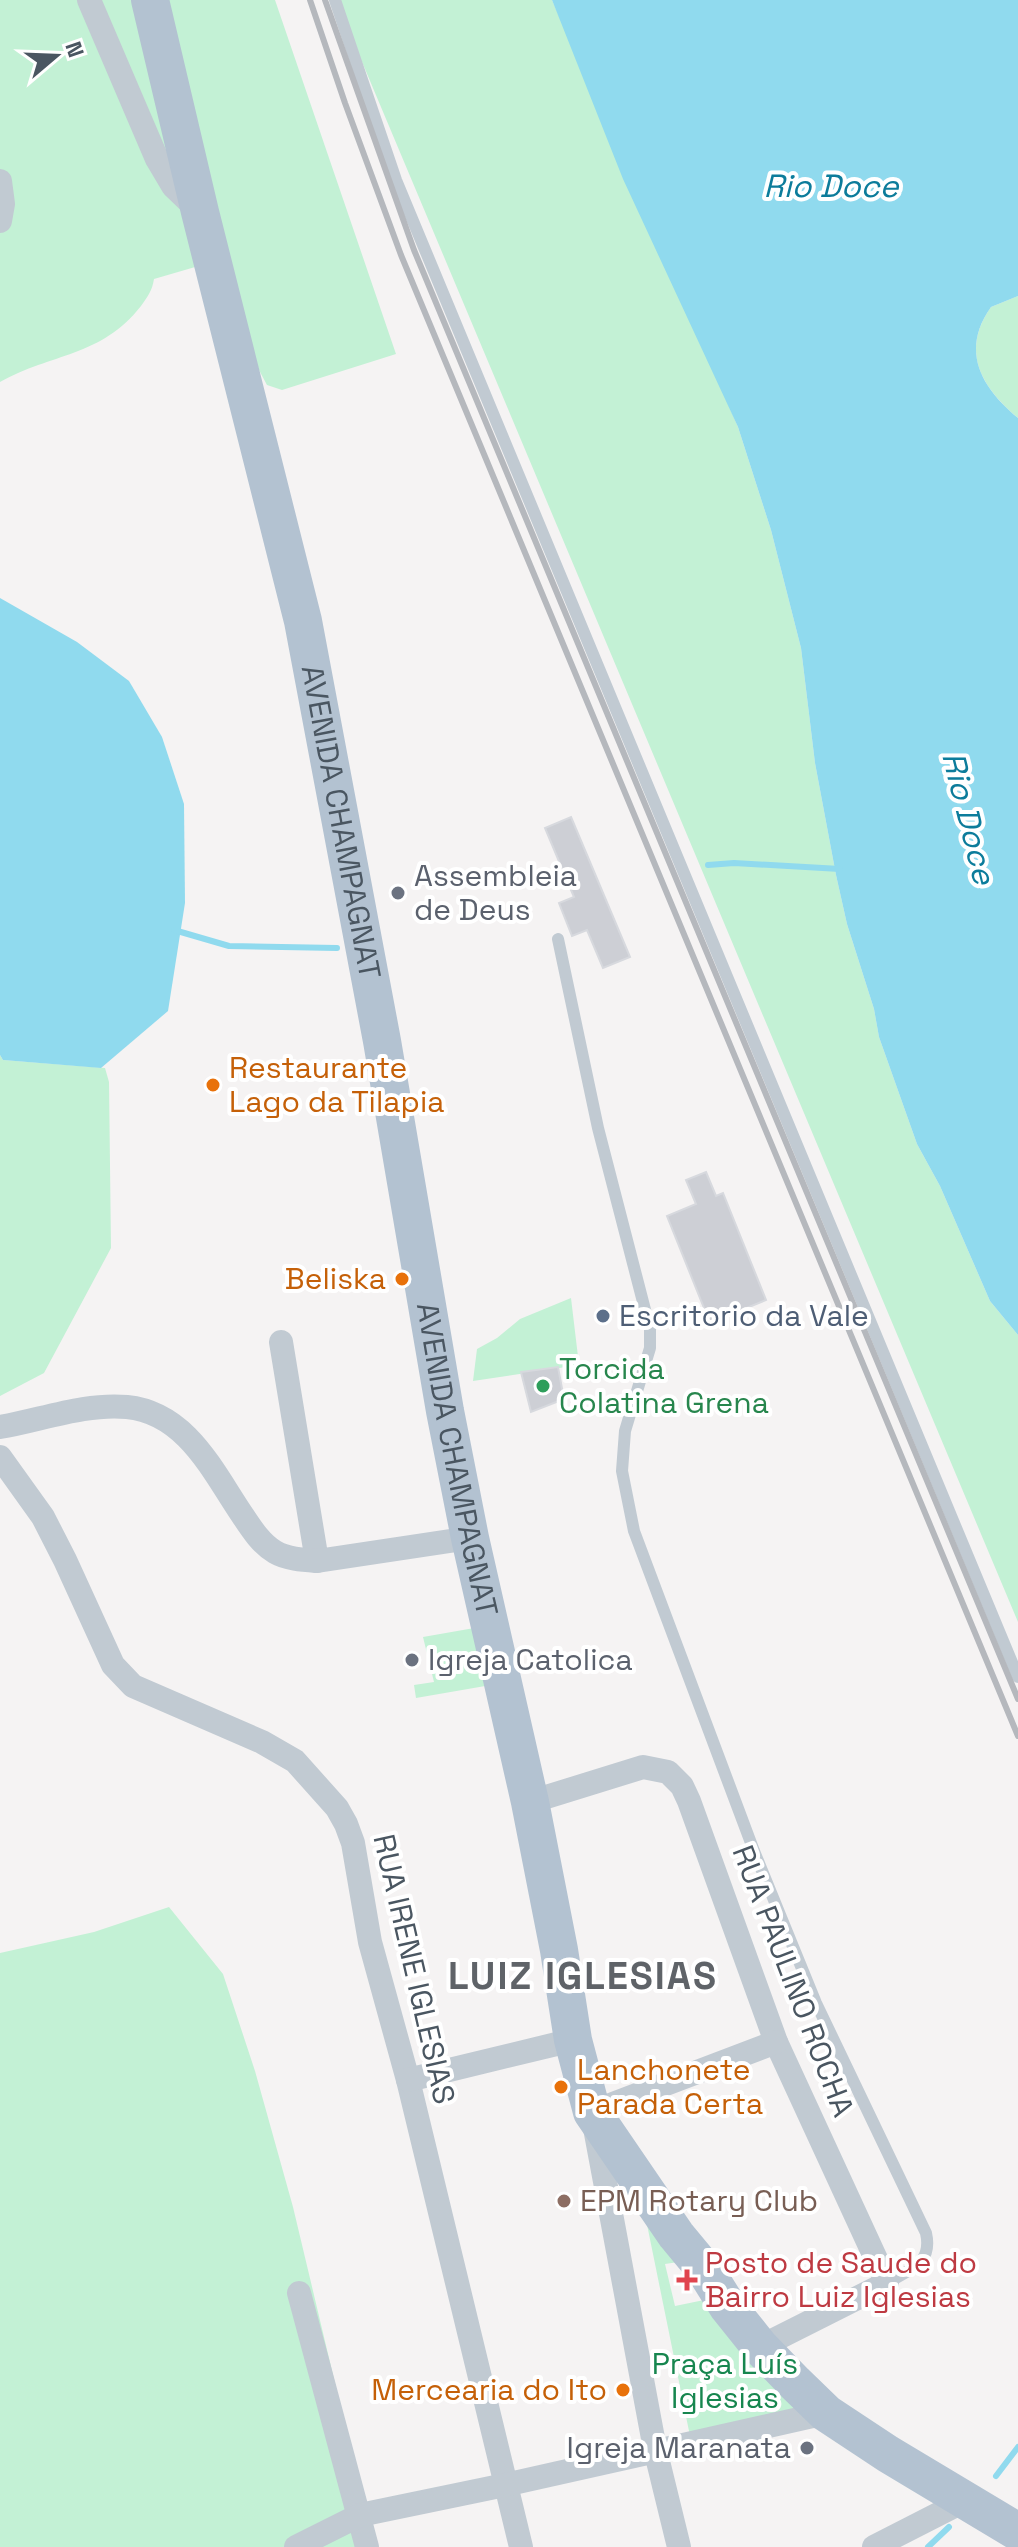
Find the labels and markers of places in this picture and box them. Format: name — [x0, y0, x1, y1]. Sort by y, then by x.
place label: Assembleia de Deus — [414, 856, 577, 929]
marker: Assembleia de Deus — [389, 884, 407, 902]
place label: Restaurante Lago da Tilapia — [229, 1048, 444, 1121]
marker: Restaurante Lago da Tilapia — [204, 1076, 222, 1094]
place label: Beliska — [285, 1259, 386, 1298]
marker: Beliska — [393, 1270, 411, 1288]
place label: Escritorio da Vale — [619, 1296, 869, 1335]
marker: Escritorio da Vale — [594, 1307, 612, 1325]
place label: Torcida Colatina Grena — [559, 1349, 769, 1422]
marker: Torcida Colatina Grena — [534, 1377, 552, 1395]
place label: Igreja Catolica — [428, 1640, 633, 1679]
marker: Igreja Catolica — [403, 1651, 421, 1669]
place label: Lanchonete Parada Certa — [577, 2050, 763, 2123]
marker: Lanchonete Parada Certa — [552, 2078, 570, 2096]
place label: EPM Rotary Club — [580, 2181, 818, 2220]
marker: EPM Rotary Club — [555, 2192, 573, 2210]
place label: Posto de Saude do Bairro Luiz Iglesias — [705, 2243, 977, 2316]
marker: Posto de Saude do Bairro Luiz Iglesias — [676, 2269, 698, 2291]
place label: Mercearia do Ito — [371, 2370, 607, 2409]
marker: Mercearia do Ito — [614, 2381, 632, 2399]
place label: Igreja Maranata — [567, 2428, 791, 2467]
marker: Igreja Maranata — [798, 2439, 816, 2457]

